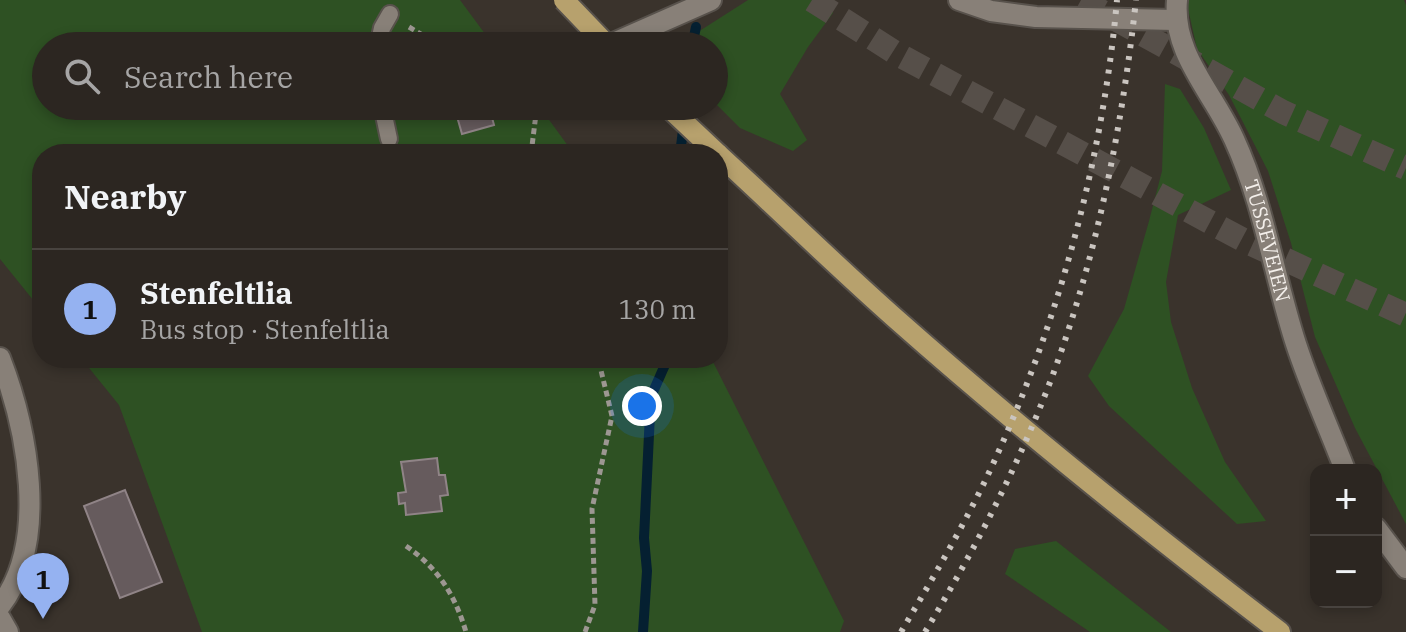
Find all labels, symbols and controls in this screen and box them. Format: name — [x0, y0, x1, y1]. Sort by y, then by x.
search box — [32, 32, 728, 120]
icon: search — [60, 54, 104, 98]
text: Search here — [124, 57, 293, 96]
text: Nearby — [64, 174, 186, 218]
street label: TUSSEVEIEN — [1238, 176, 1297, 304]
text: Stenfeltlia — [140, 273, 293, 312]
text: 1 — [82, 292, 98, 326]
text: 130 m — [618, 292, 696, 326]
text: Bus stop · Stenfeltlia — [140, 312, 390, 346]
your location — [622, 386, 662, 426]
map controls — [1310, 464, 1382, 608]
button: + — [1310, 464, 1382, 536]
button: − — [1310, 536, 1382, 608]
pin: 1 — [17, 553, 69, 619]

